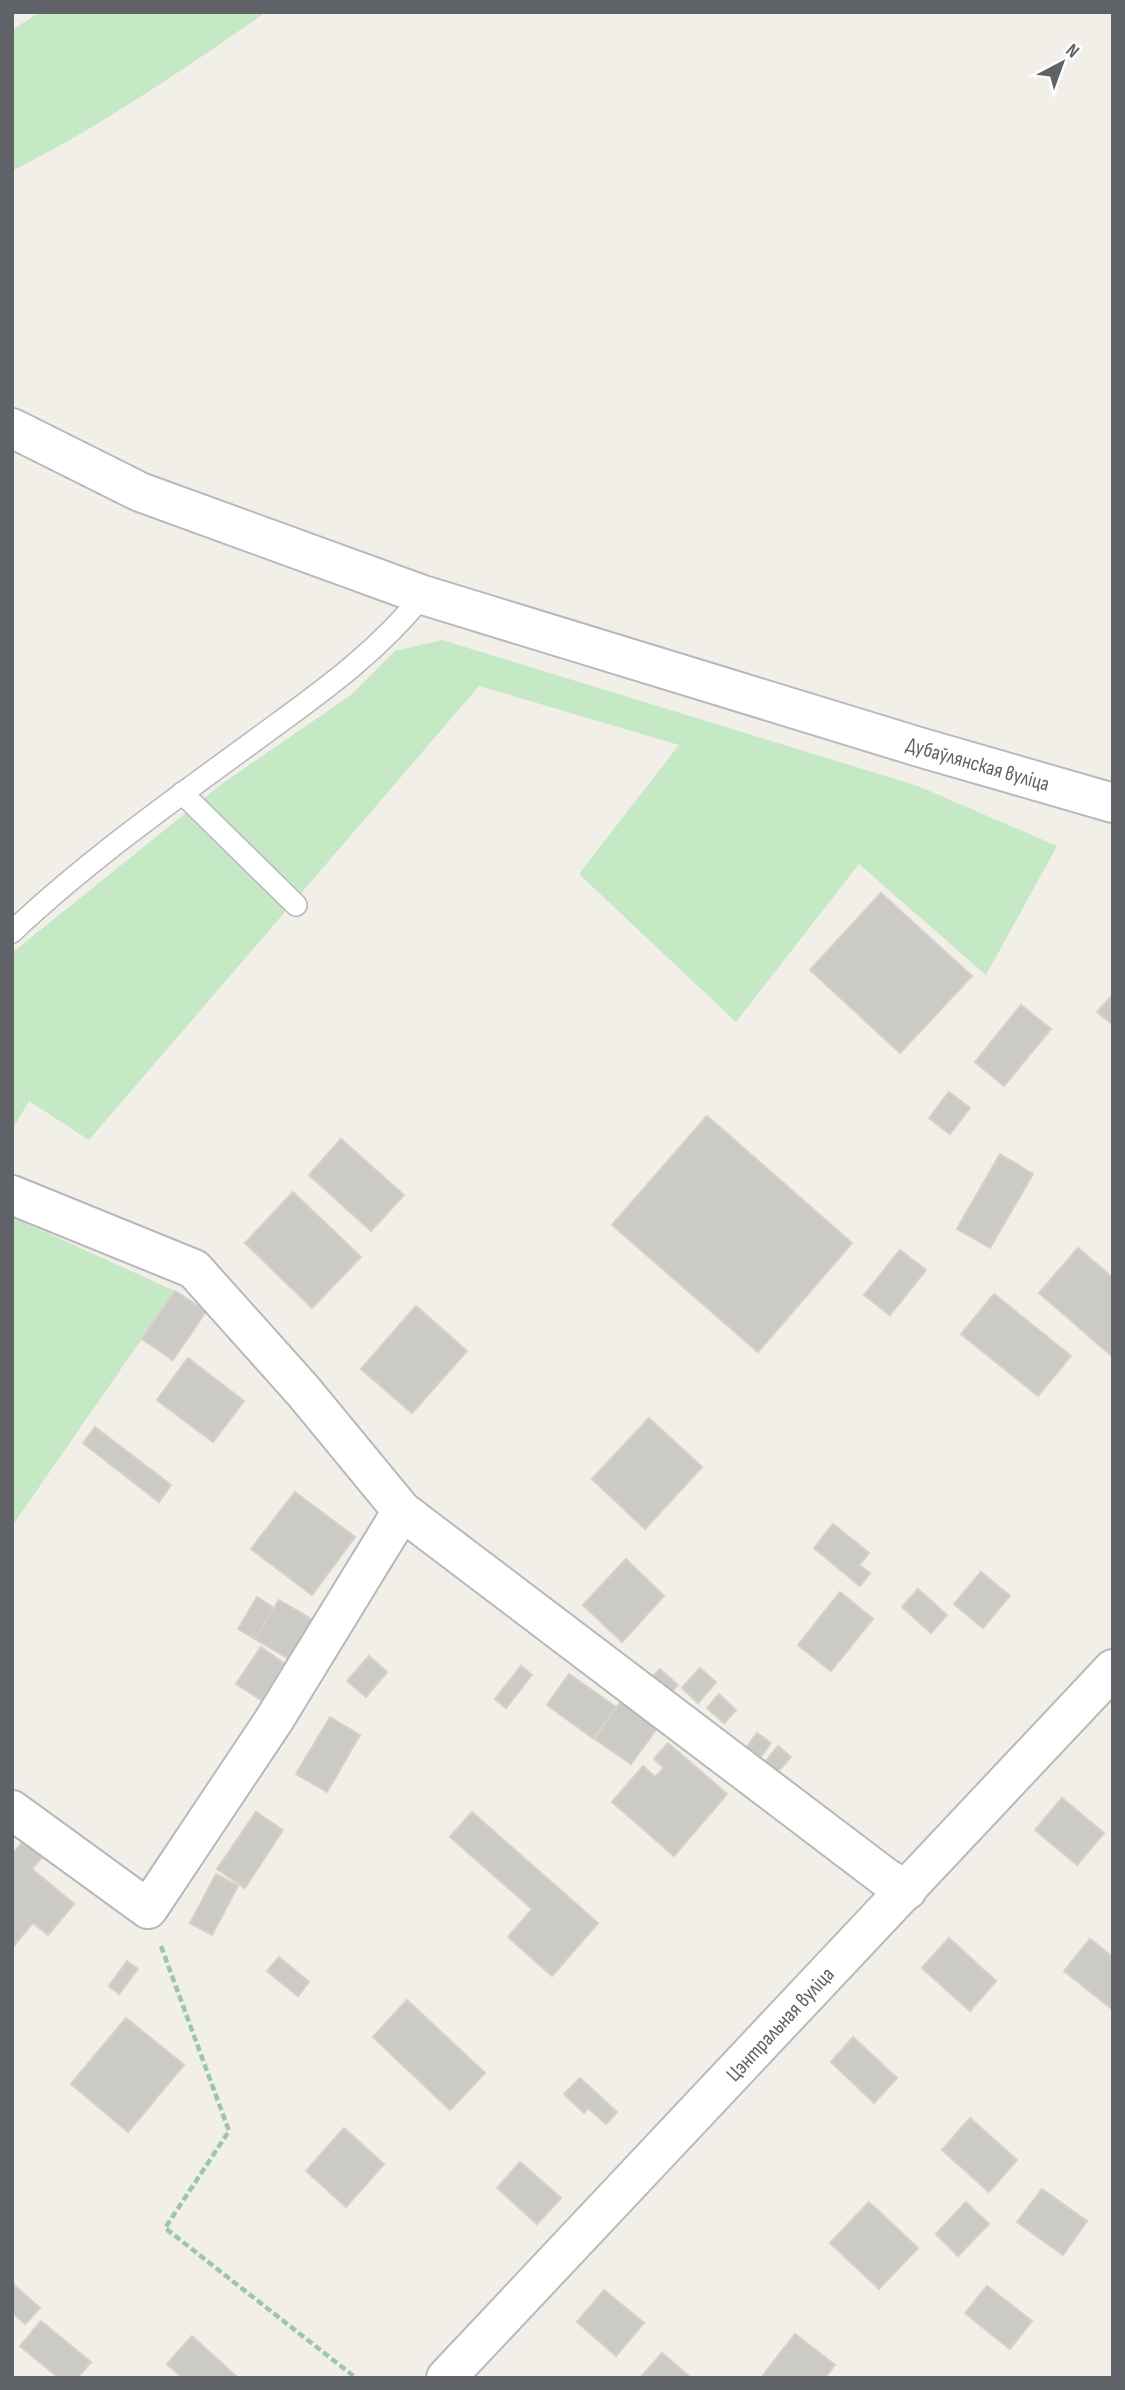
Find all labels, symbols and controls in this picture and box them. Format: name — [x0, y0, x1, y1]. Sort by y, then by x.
north arrow — [1027, 28, 1097, 98]
text: N — [1061, 39, 1084, 63]
street label: Дубаўлянская вуліца — [903, 732, 1052, 797]
street label: Цэнтральная вуліца — [721, 1962, 840, 2087]

